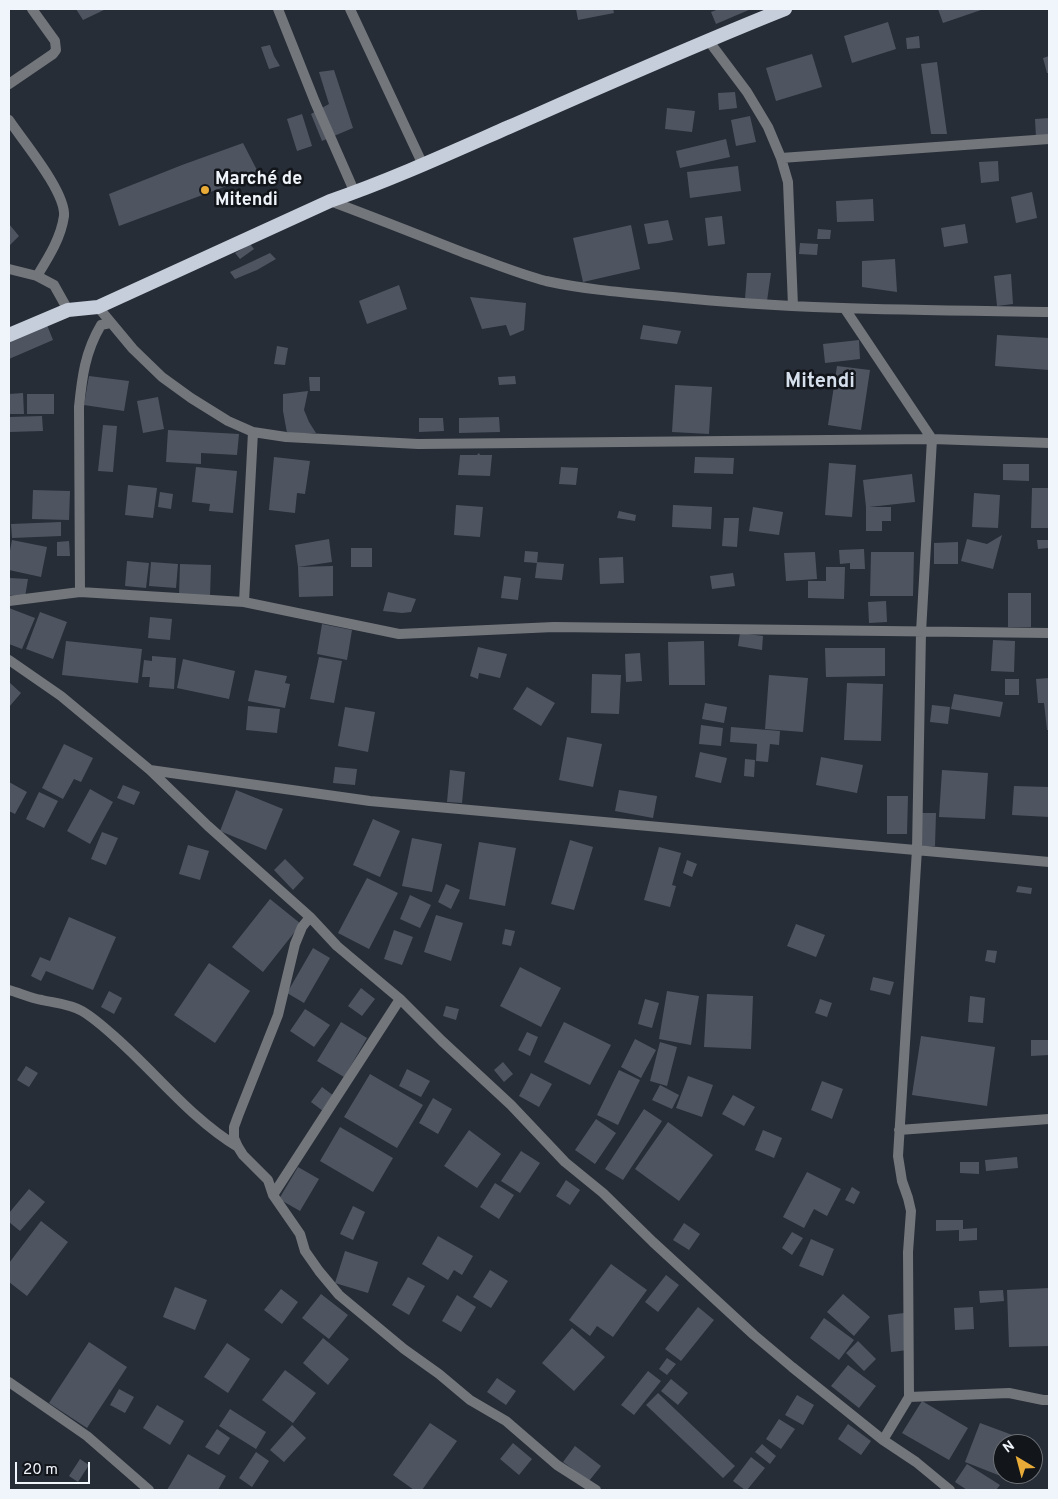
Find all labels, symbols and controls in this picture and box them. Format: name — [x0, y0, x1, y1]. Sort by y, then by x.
place label: Marché de Mitendi — [215, 169, 302, 212]
marker: Marché de Mitendi — [199, 184, 211, 196]
district label: Mitendi — [785, 371, 855, 395]
north arrow — [993, 1434, 1043, 1484]
text: N — [1000, 1438, 1018, 1457]
scale bar — [18, 1452, 92, 1484]
text: 20 m — [23, 1461, 58, 1480]

